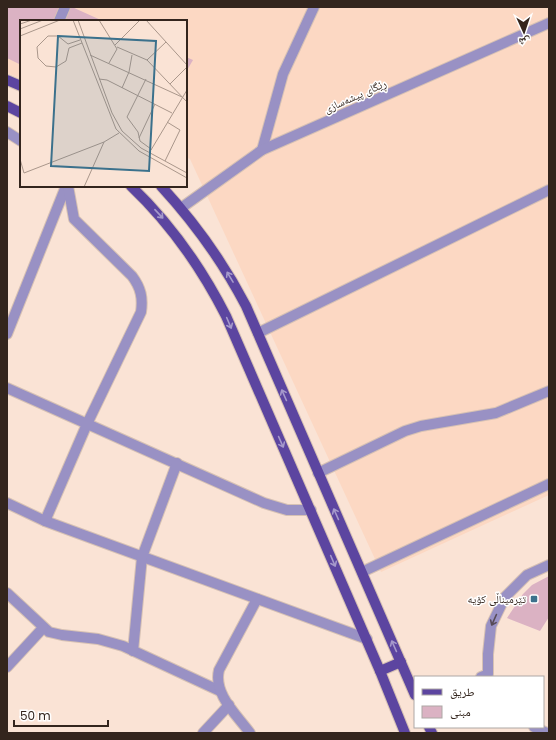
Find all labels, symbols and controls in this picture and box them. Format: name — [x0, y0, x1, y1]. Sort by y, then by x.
north arrow — [504, 12, 544, 52]
inset map — [20, 20, 187, 187]
text: ش — [518, 34, 531, 50]
street label: ڕێگای پیشەسازی — [321, 75, 389, 118]
one-way arrow — [154, 209, 163, 219]
one-way arrow — [226, 271, 234, 283]
one-way arrow — [226, 316, 233, 328]
one-way arrow — [280, 390, 288, 402]
one-way arrow — [278, 435, 285, 447]
one-way arrow — [332, 509, 340, 521]
one-way arrow — [329, 555, 337, 567]
place label: تێرمیناڵی کۆیە — [468, 591, 527, 607]
marker: تێرمیناڵی کۆیە — [529, 594, 539, 604]
one-way arrow — [490, 614, 497, 626]
one-way arrow — [390, 641, 397, 653]
legend — [414, 676, 544, 728]
text: طريق — [450, 683, 475, 700]
scale bar — [14, 702, 108, 728]
text: مبنى — [450, 703, 471, 720]
text: 50 m — [20, 707, 51, 724]

